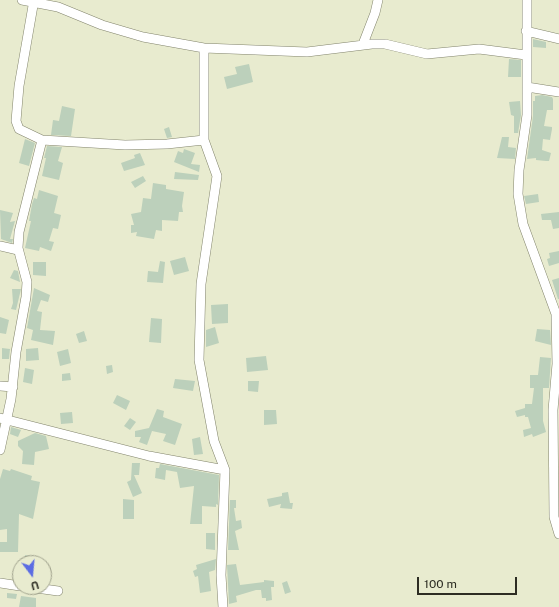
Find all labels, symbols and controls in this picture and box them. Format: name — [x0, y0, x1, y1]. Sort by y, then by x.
north arrow — [12, 555, 52, 595]
scale bar — [419, 569, 519, 595]
text: 100 m — [424, 577, 457, 591]
text: U — [30, 579, 41, 592]

